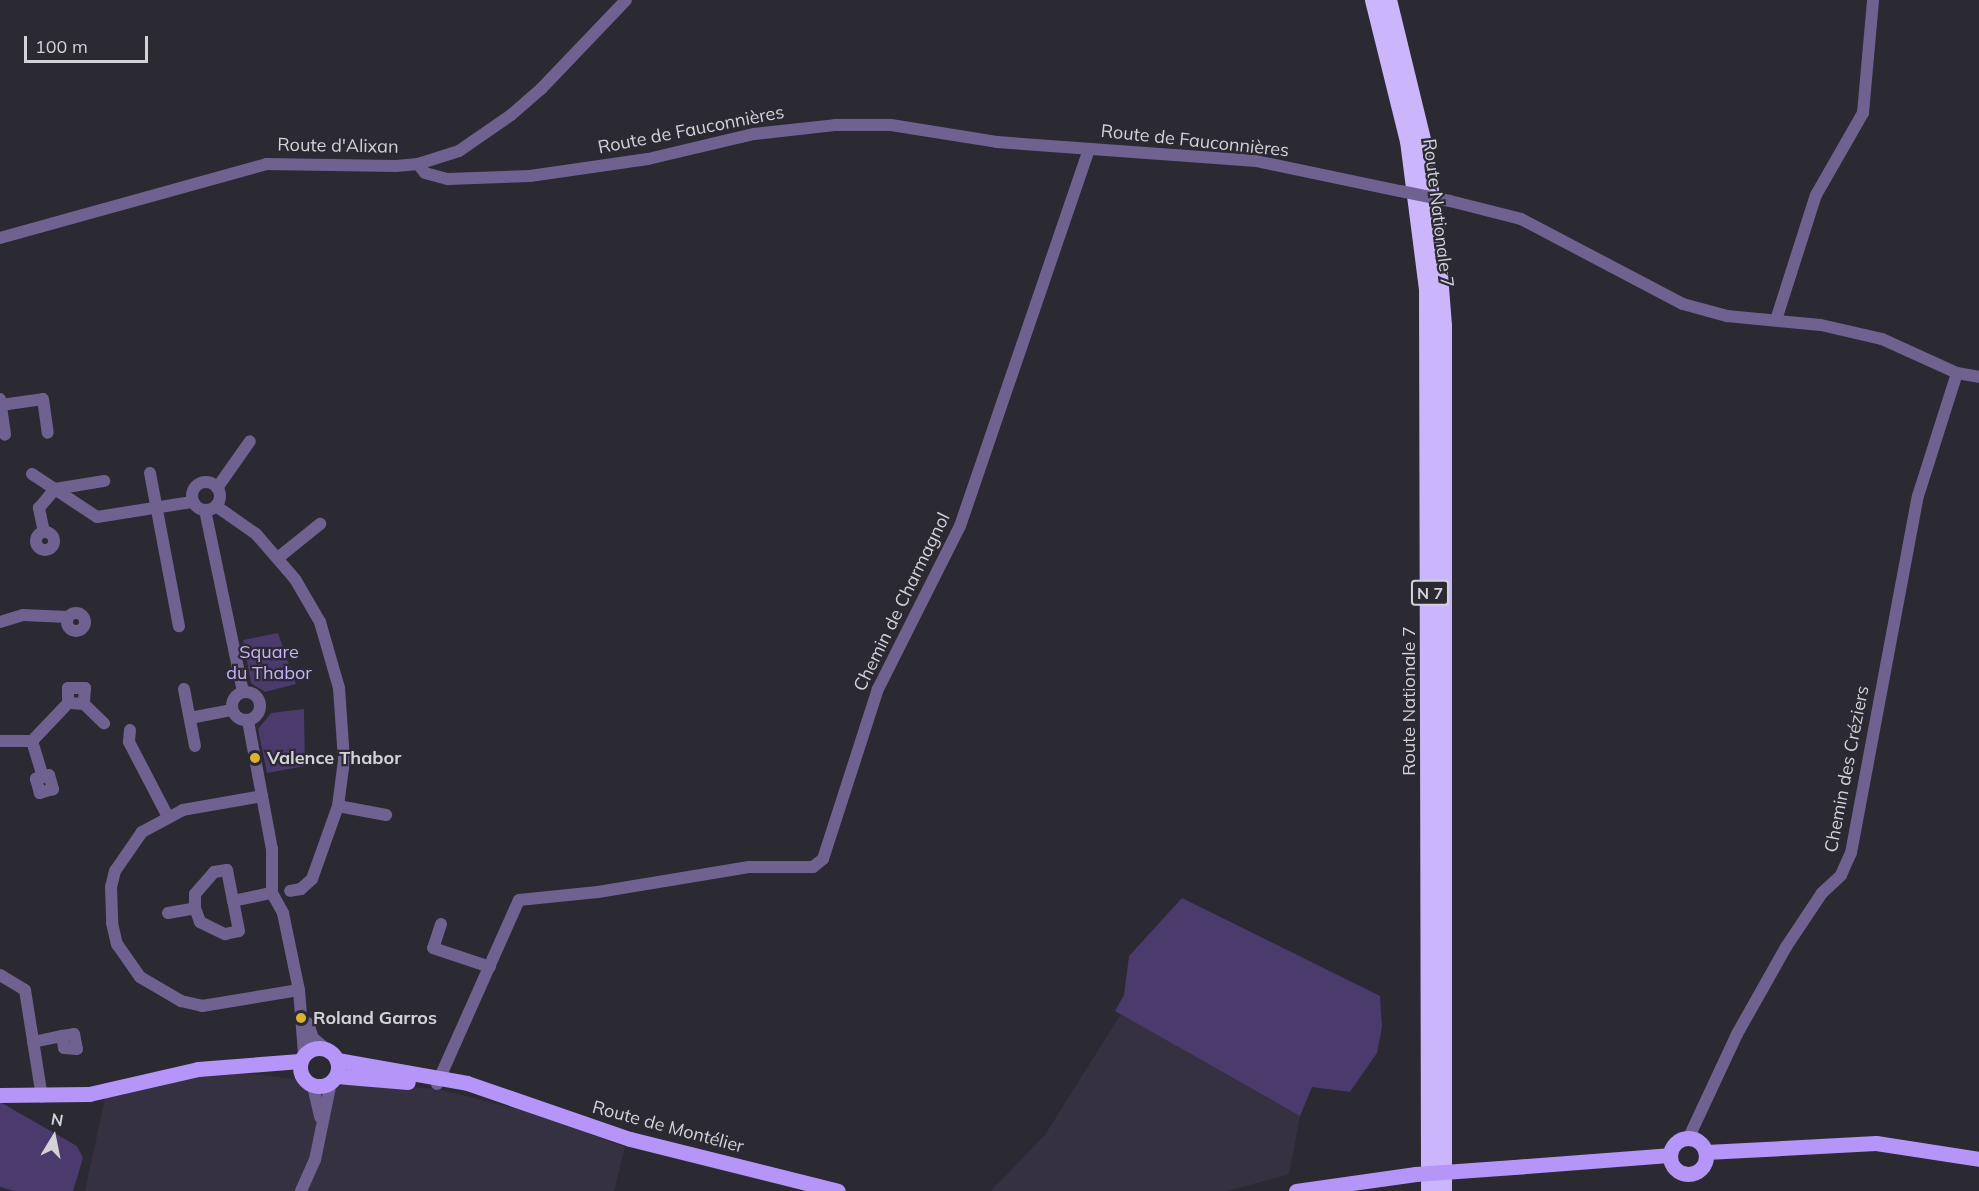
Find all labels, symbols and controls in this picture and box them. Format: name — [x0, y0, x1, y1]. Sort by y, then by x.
scale bar — [27, 24, 152, 62]
text: 100 m — [35, 35, 88, 58]
street label: Route de Fauconnières — [596, 101, 786, 159]
street label: Route de Fauconnières — [1100, 120, 1290, 162]
street label: Route d'Alixan — [277, 134, 399, 158]
street label: Route Nationale 7 — [1418, 137, 1458, 289]
street label: Chemin de Charmagnol — [849, 509, 955, 695]
road number: N 7 — [1410, 580, 1450, 606]
street label: Route Nationale 7 — [1398, 626, 1420, 776]
park label: Square du Thabor — [226, 642, 312, 684]
street label: Chemin des Créziers — [1820, 684, 1874, 854]
place label: Valence Thabor — [267, 747, 401, 769]
marker: Valence Thabor — [248, 751, 262, 765]
place label: Roland Garros — [313, 1007, 437, 1029]
marker: Roland Garros — [294, 1011, 308, 1025]
street label: Route de Montélier — [590, 1096, 746, 1158]
north arrow — [24, 1107, 84, 1167]
text: N — [49, 1108, 65, 1130]

